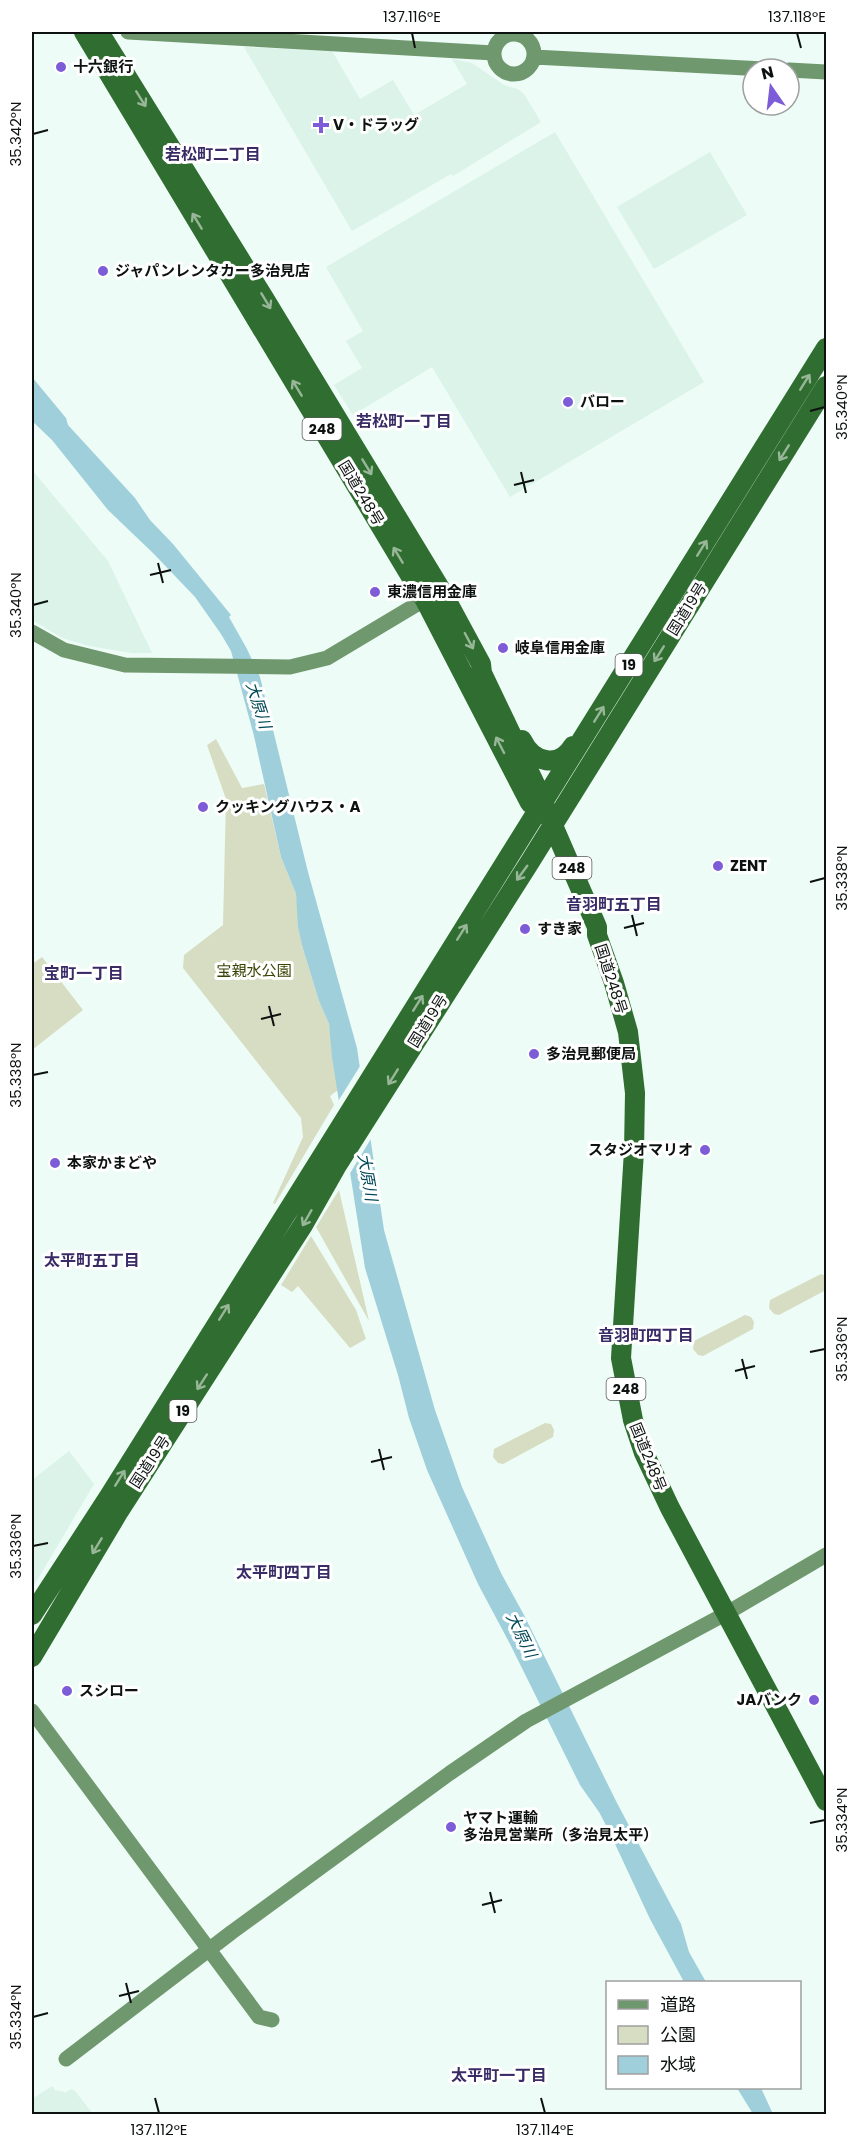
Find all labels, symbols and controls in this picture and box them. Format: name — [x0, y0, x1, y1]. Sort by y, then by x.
text: 137.116°E — [383, 6, 441, 27]
text: 137.118°E — [768, 6, 826, 27]
place label: 十六銀行 — [73, 56, 133, 77]
north arrow — [741, 57, 801, 117]
marker: 十六銀行 — [54, 60, 68, 74]
text: N — [759, 60, 776, 86]
one-way arrow — [136, 90, 148, 107]
text: 35.342°N — [5, 102, 26, 167]
place label: V・ドラッグ — [333, 114, 419, 135]
marker: V・ドラッグ — [314, 118, 328, 132]
district label: 若松町二丁目 — [165, 143, 261, 166]
one-way arrow — [191, 213, 203, 230]
place label: ジャパンレンタカー多治見店 — [115, 260, 310, 281]
marker: ジャパンレンタカー多治見店 — [96, 264, 110, 278]
one-way arrow — [261, 292, 273, 309]
one-way arrow — [798, 374, 811, 391]
text: 35.340°N — [831, 374, 852, 440]
one-way arrow — [291, 380, 303, 397]
place label: バロー — [580, 391, 625, 412]
marker: バロー — [561, 395, 575, 409]
district label: 若松町一丁目 — [356, 410, 452, 433]
road number: 248 — [302, 418, 342, 440]
one-way arrow — [778, 444, 790, 461]
street label: 国道248号 — [334, 456, 389, 529]
one-way arrow — [362, 458, 374, 475]
one-way arrow — [696, 540, 708, 557]
one-way arrow — [392, 547, 404, 564]
text: 35.340°N — [5, 572, 26, 638]
street label: 国道19号 — [662, 578, 711, 639]
place label: 東濃信用金庫 — [387, 581, 477, 602]
marker: 東濃信用金庫 — [368, 585, 382, 599]
one-way arrow — [463, 632, 475, 649]
place label: 岐阜信用金庫 — [515, 637, 605, 658]
marker: 岐阜信用金庫 — [496, 641, 510, 655]
one-way arrow — [652, 645, 664, 662]
road number: 19 — [616, 654, 642, 676]
water label: 大原川 — [240, 679, 277, 733]
one-way arrow — [592, 705, 605, 722]
one-way arrow — [494, 737, 505, 755]
place label: クッキングハウス・A — [215, 796, 361, 817]
marker: クッキングハウス・A — [196, 800, 210, 814]
text: 35.338°N — [831, 845, 852, 911]
place label: ZENT — [730, 855, 767, 876]
road number: 248 — [552, 857, 592, 879]
marker: ZENT — [711, 859, 725, 873]
one-way arrow — [516, 865, 528, 881]
district label: 音羽町五丁目 — [566, 893, 662, 916]
place label: すき家 — [537, 918, 582, 939]
marker: すき家 — [518, 922, 532, 936]
one-way arrow — [456, 924, 468, 941]
street label: 国道248号 — [590, 941, 633, 1017]
park label: 宝親水公園 — [216, 960, 292, 981]
district label: 宝町一丁目 — [44, 962, 124, 985]
street label: 国道19号 — [403, 990, 452, 1051]
one-way arrow — [412, 995, 424, 1012]
text: 35.338°N — [5, 1042, 26, 1108]
place label: 多治見郵便局 — [546, 1043, 636, 1064]
marker: 多治見郵便局 — [527, 1047, 541, 1061]
one-way arrow — [386, 1068, 398, 1085]
place label: スタジオマリオ — [588, 1139, 693, 1160]
marker: スタジオマリオ — [698, 1143, 712, 1157]
water label: 大原川 — [352, 1151, 383, 1205]
place label: 本家かまどや — [67, 1152, 157, 1173]
marker: 本家かまどや — [48, 1156, 62, 1170]
one-way arrow — [301, 1208, 312, 1226]
district label: 太平町五丁目 — [44, 1249, 140, 1272]
one-way arrow — [218, 1304, 230, 1321]
text: 35.336°N — [831, 1316, 852, 1382]
district label: 音羽町四丁目 — [598, 1324, 694, 1347]
one-way arrow — [195, 1373, 207, 1390]
road number: 248 — [606, 1378, 646, 1400]
road number: 19 — [170, 1400, 196, 1422]
street label: 国道248号 — [625, 1419, 672, 1494]
street label: 国道19号 — [125, 1431, 175, 1492]
one-way arrow — [114, 1469, 127, 1486]
text: 35.336°N — [5, 1513, 26, 1579]
one-way arrow — [91, 1537, 103, 1554]
district label: 太平町四丁目 — [236, 1561, 332, 1584]
water label: 大原川 — [501, 1609, 543, 1664]
place label: スシロー — [79, 1680, 139, 1701]
marker: スシロー — [60, 1684, 74, 1698]
place label: JAバンク — [737, 1689, 802, 1710]
marker: JAバンク — [807, 1693, 821, 1707]
text: 35.334°N — [831, 1787, 852, 1853]
place label: ヤマト運輸 多治見営業所（多治見太平） — [463, 1807, 658, 1845]
marker: ヤマト運輸 多治見営業所（多治見太平） — [444, 1820, 458, 1834]
legend — [606, 1981, 801, 2089]
text: 35.334°N — [5, 1984, 26, 2050]
text: 道路 — [660, 1992, 696, 2017]
text: 公園 — [660, 2022, 696, 2047]
text: 水域 — [660, 2052, 696, 2077]
district label: 太平町一丁目 — [451, 2064, 547, 2087]
text: 137.112°E — [130, 2119, 188, 2140]
text: 137.114°E — [516, 2119, 574, 2140]

